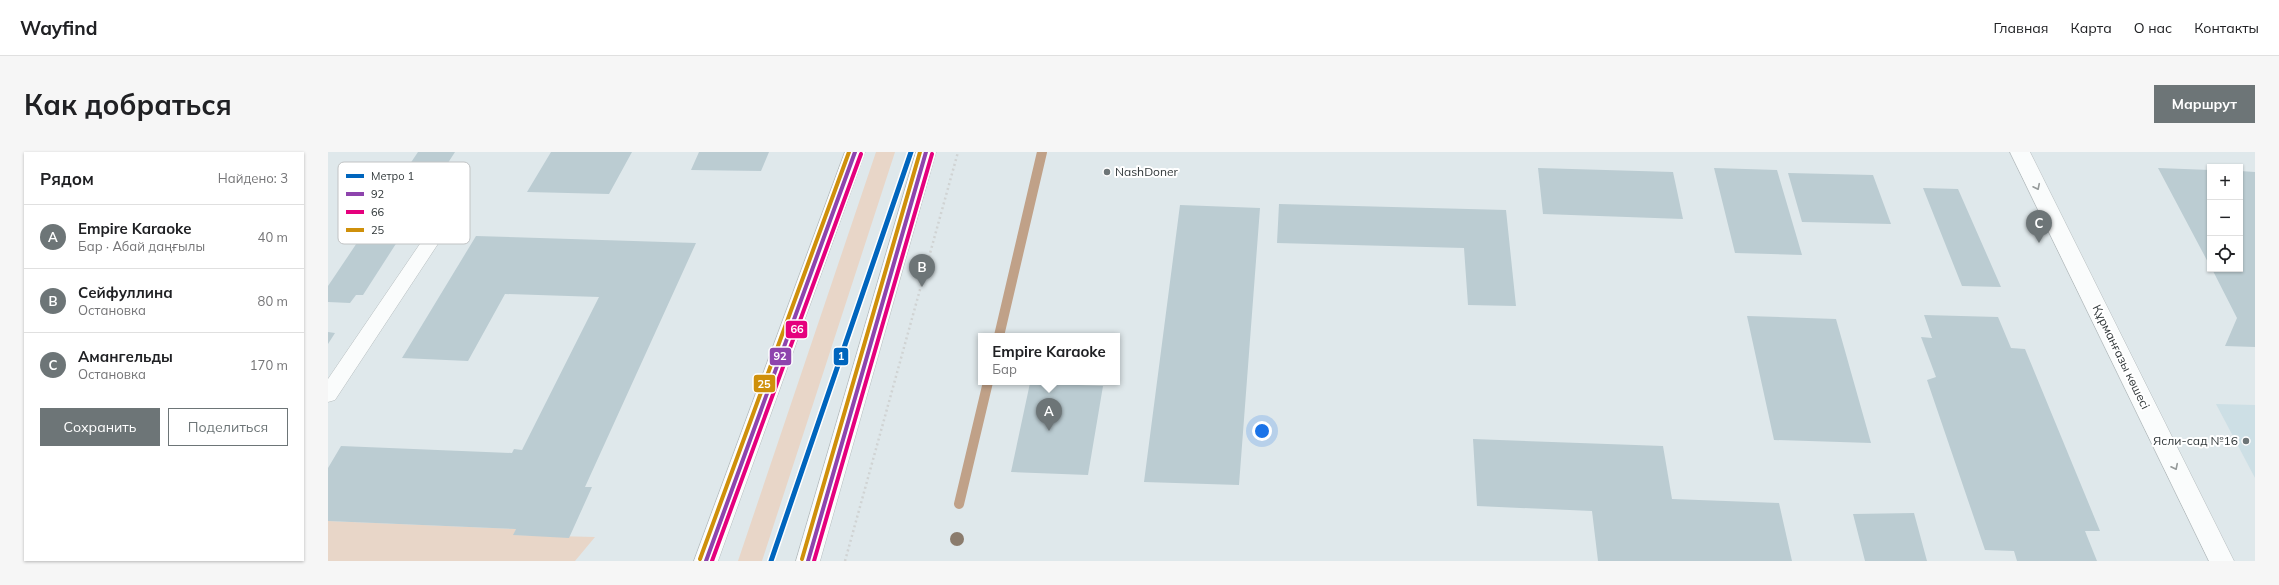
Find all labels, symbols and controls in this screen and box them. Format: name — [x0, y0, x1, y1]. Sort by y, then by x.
text: Wayfind — [20, 16, 97, 40]
text: Главная — [1994, 19, 2049, 37]
text: Карта — [2071, 19, 2112, 37]
text: О нас — [2134, 19, 2172, 37]
text: Контакты — [2194, 19, 2259, 37]
button: Маршрут — [2154, 85, 2255, 123]
text: Как добраться — [24, 87, 232, 122]
legend — [338, 162, 470, 244]
place label: NashDoner — [1115, 164, 1179, 179]
map controls — [2207, 164, 2243, 272]
button: + — [2207, 164, 2243, 200]
marker: NashDoner — [1102, 167, 1112, 177]
text: Рядом — [40, 168, 94, 189]
text: Метро 1 — [371, 169, 414, 183]
text: Найдено: 3 — [218, 170, 288, 186]
one-way arrow — [2032, 183, 2040, 190]
text: 92 — [371, 187, 385, 201]
button: − — [2207, 200, 2243, 236]
text: 66 — [371, 205, 385, 219]
pin: C — [2026, 210, 2052, 243]
text: Empire Karaoke — [78, 219, 191, 238]
text: 25 — [371, 223, 385, 237]
text: A — [48, 229, 58, 245]
text: 40 m — [258, 229, 288, 245]
button: locate — [2207, 236, 2243, 272]
text: Бар · Абай даңғылы — [78, 238, 205, 254]
pin: B — [909, 254, 935, 287]
text: Сейфуллина — [78, 283, 173, 302]
text: B — [49, 293, 57, 309]
text: 80 m — [258, 293, 288, 309]
text: Остановка — [78, 302, 146, 318]
street label: Құрманғазы көшесі — [2090, 302, 2153, 412]
line badge: 66 — [785, 320, 808, 339]
text: 66 — [790, 322, 804, 336]
popup — [978, 333, 1120, 385]
text: Empire Karaoke — [992, 342, 1106, 361]
text: Амангельды — [78, 347, 173, 366]
line badge: 92 — [769, 347, 792, 366]
line badge: 1 — [833, 347, 849, 366]
text: 92 — [773, 349, 787, 363]
text: 1 — [838, 349, 845, 363]
text: C — [49, 357, 57, 373]
text: 170 m — [250, 357, 288, 373]
text: Бар — [992, 361, 1017, 377]
text: Остановка — [78, 366, 146, 382]
line badge: 25 — [753, 374, 776, 393]
text: 25 — [757, 377, 771, 391]
pin: A — [1036, 398, 1062, 431]
button: Сохранить — [40, 408, 160, 446]
button: Поделиться — [168, 408, 288, 446]
your location — [1252, 421, 1272, 441]
place label: Ясли-сад №16 — [2153, 433, 2238, 448]
marker: Ясли-сад №16 — [2241, 436, 2251, 446]
one-way arrow — [2170, 463, 2178, 470]

